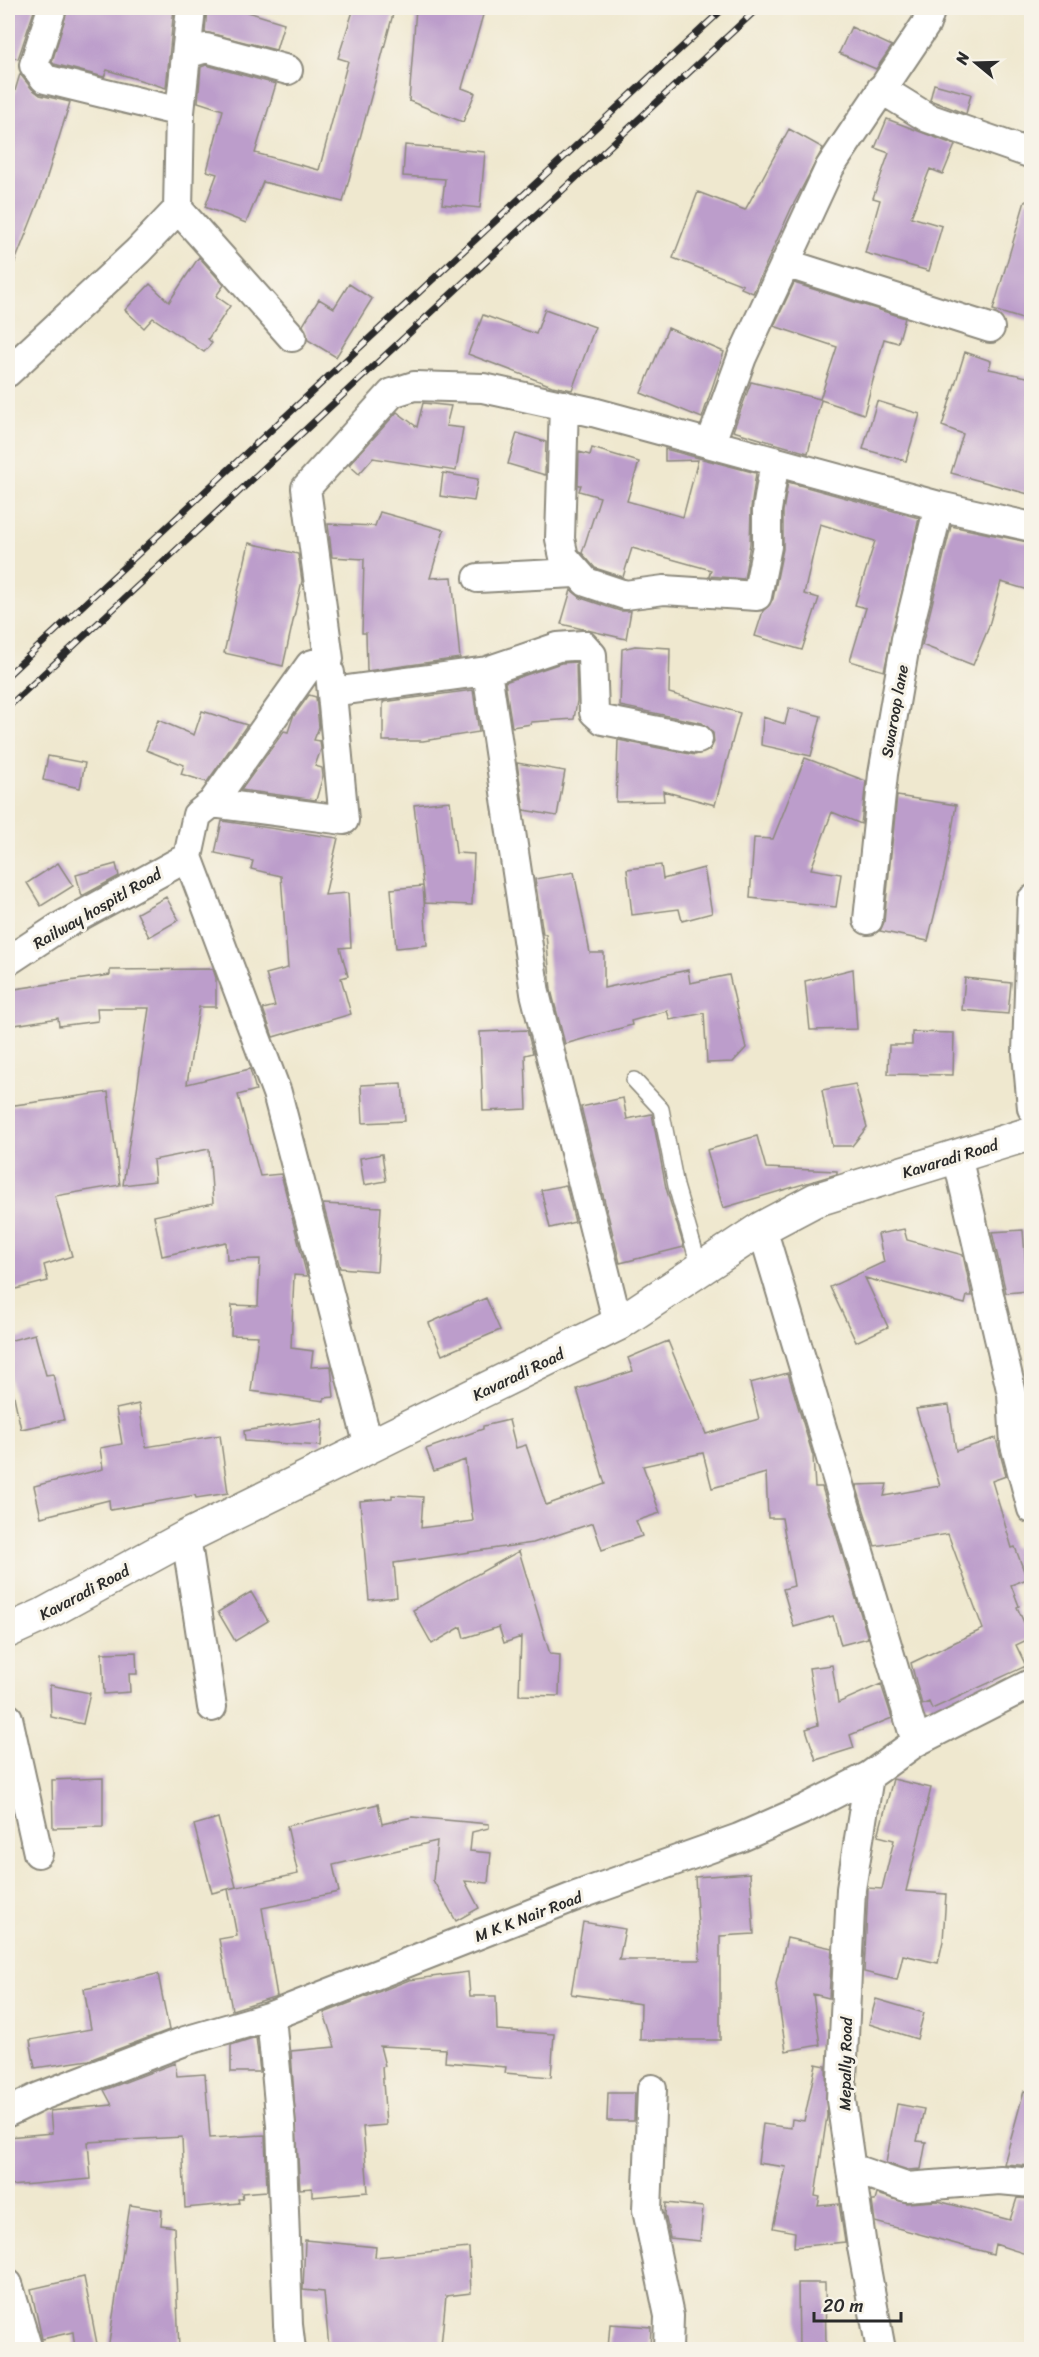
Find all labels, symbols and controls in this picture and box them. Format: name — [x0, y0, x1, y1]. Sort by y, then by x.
north arrow — [946, 33, 1006, 93]
text: N — [946, 47, 978, 69]
street label: Swaroop lane — [872, 662, 917, 760]
street label: Railway hospitl Road — [27, 859, 169, 957]
street label: Kavaradi Road — [899, 1130, 1003, 1187]
street label: Kavaradi Road — [467, 1339, 571, 1409]
street label: Kavaradi Road — [34, 1556, 136, 1629]
street label: M K K Nair Road — [470, 1882, 588, 1950]
street label: Mepally Road — [830, 2015, 861, 2111]
scale bar — [814, 2285, 901, 2323]
text: 20 m — [823, 2290, 863, 2322]

